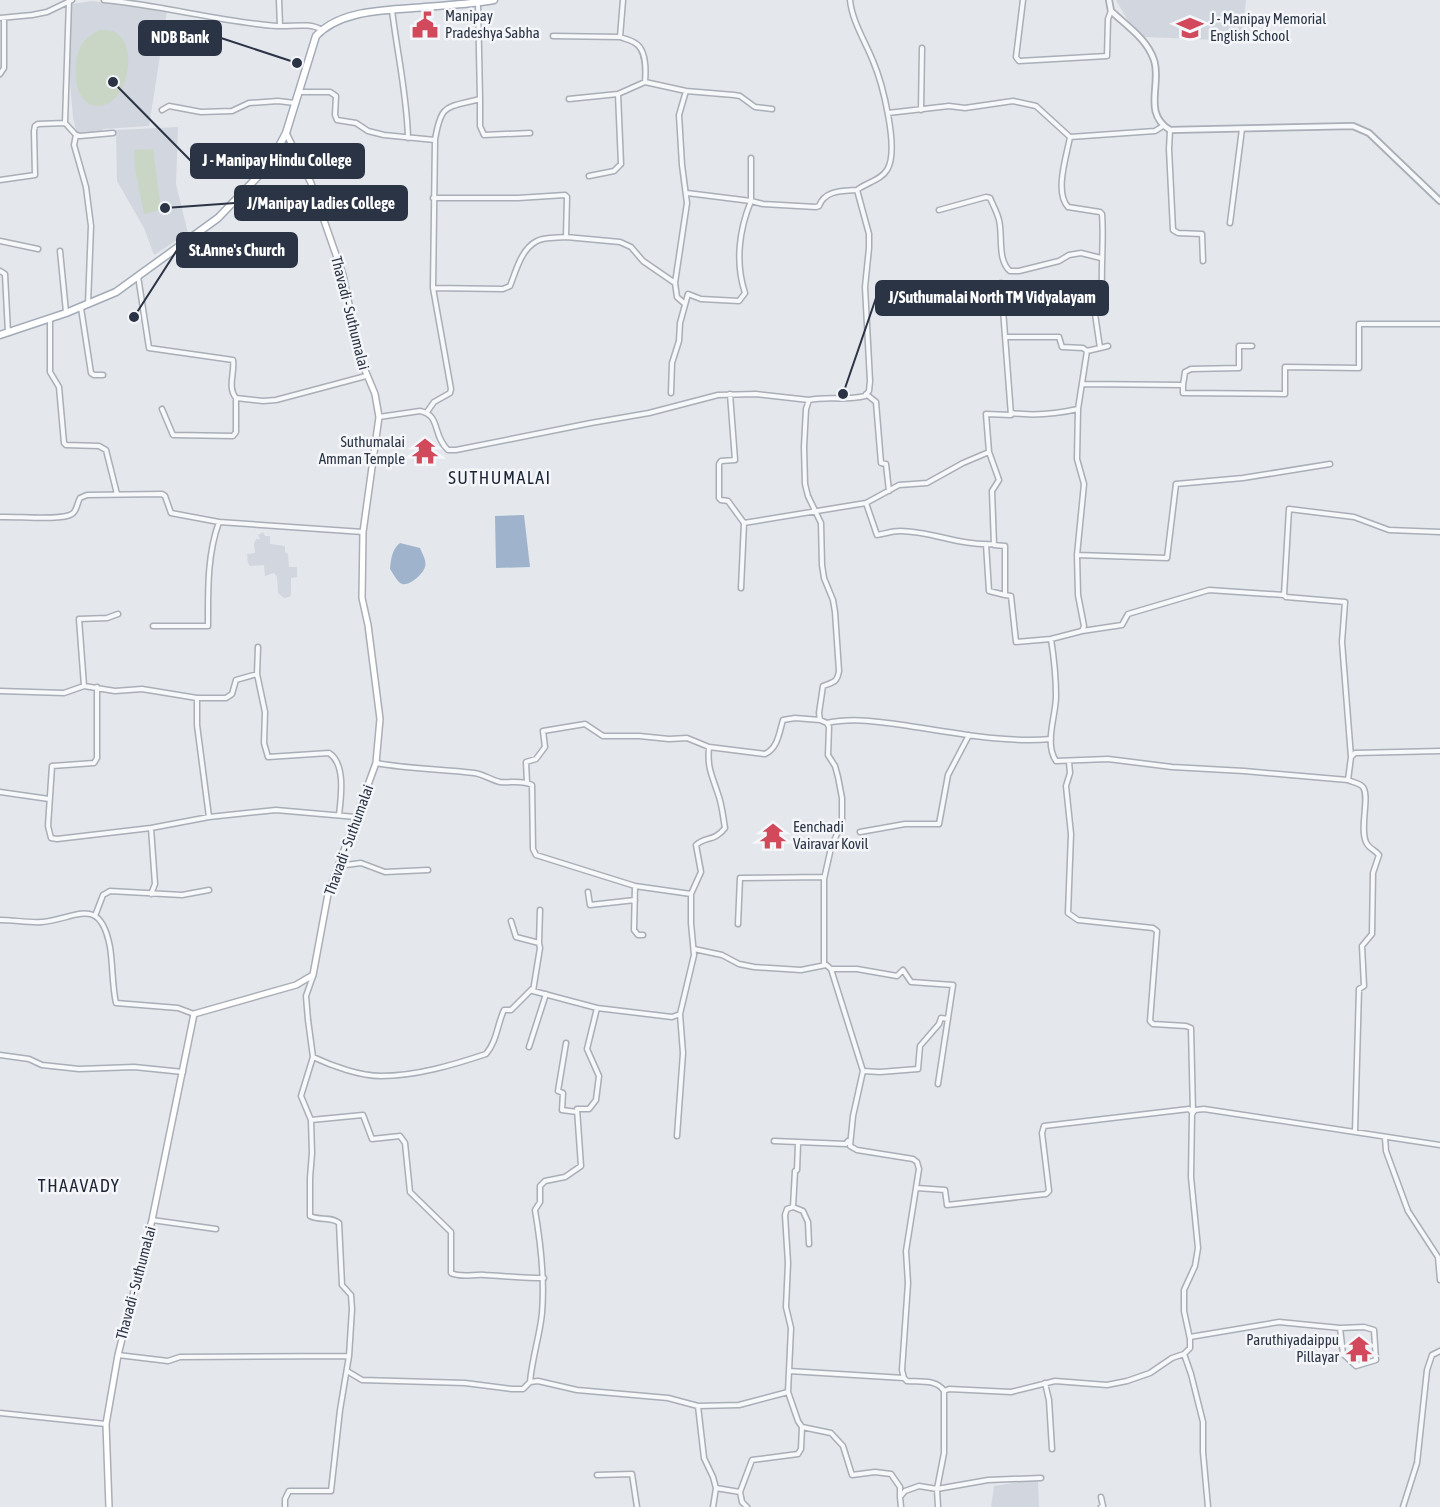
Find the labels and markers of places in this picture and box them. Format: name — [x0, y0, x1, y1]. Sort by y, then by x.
place label: Manipay Pradeshya Sabha — [445, 7, 540, 41]
public building icon: Manipay Pradeshya Sabha — [410, 10, 440, 40]
place label: J - Manipay Memorial English School — [1210, 10, 1326, 44]
school or university icon: J - Manipay Memorial English School — [1175, 13, 1205, 43]
callout: NDB Bank — [139, 21, 221, 55]
callout: J - Manipay Hindu College — [191, 144, 364, 178]
callout: J/Manipay Ladies College — [235, 186, 407, 220]
callout: St.Anne's Church — [177, 233, 297, 267]
callout: J/Suthumalai North TM Vidyalayam — [876, 281, 1108, 315]
place label: Suthumalai Amman Temple — [319, 433, 405, 467]
temple icon: Suthumalai Amman Temple — [410, 436, 440, 466]
place label: Eenchadi Vairavar Kovil — [793, 818, 868, 852]
temple icon: Eenchadi Vairavar Kovil — [758, 821, 788, 851]
place label: Paruthiyadaippu Pillayar — [1246, 1331, 1340, 1365]
temple icon: Paruthiyadaippu Pillayar — [1344, 1334, 1374, 1364]

